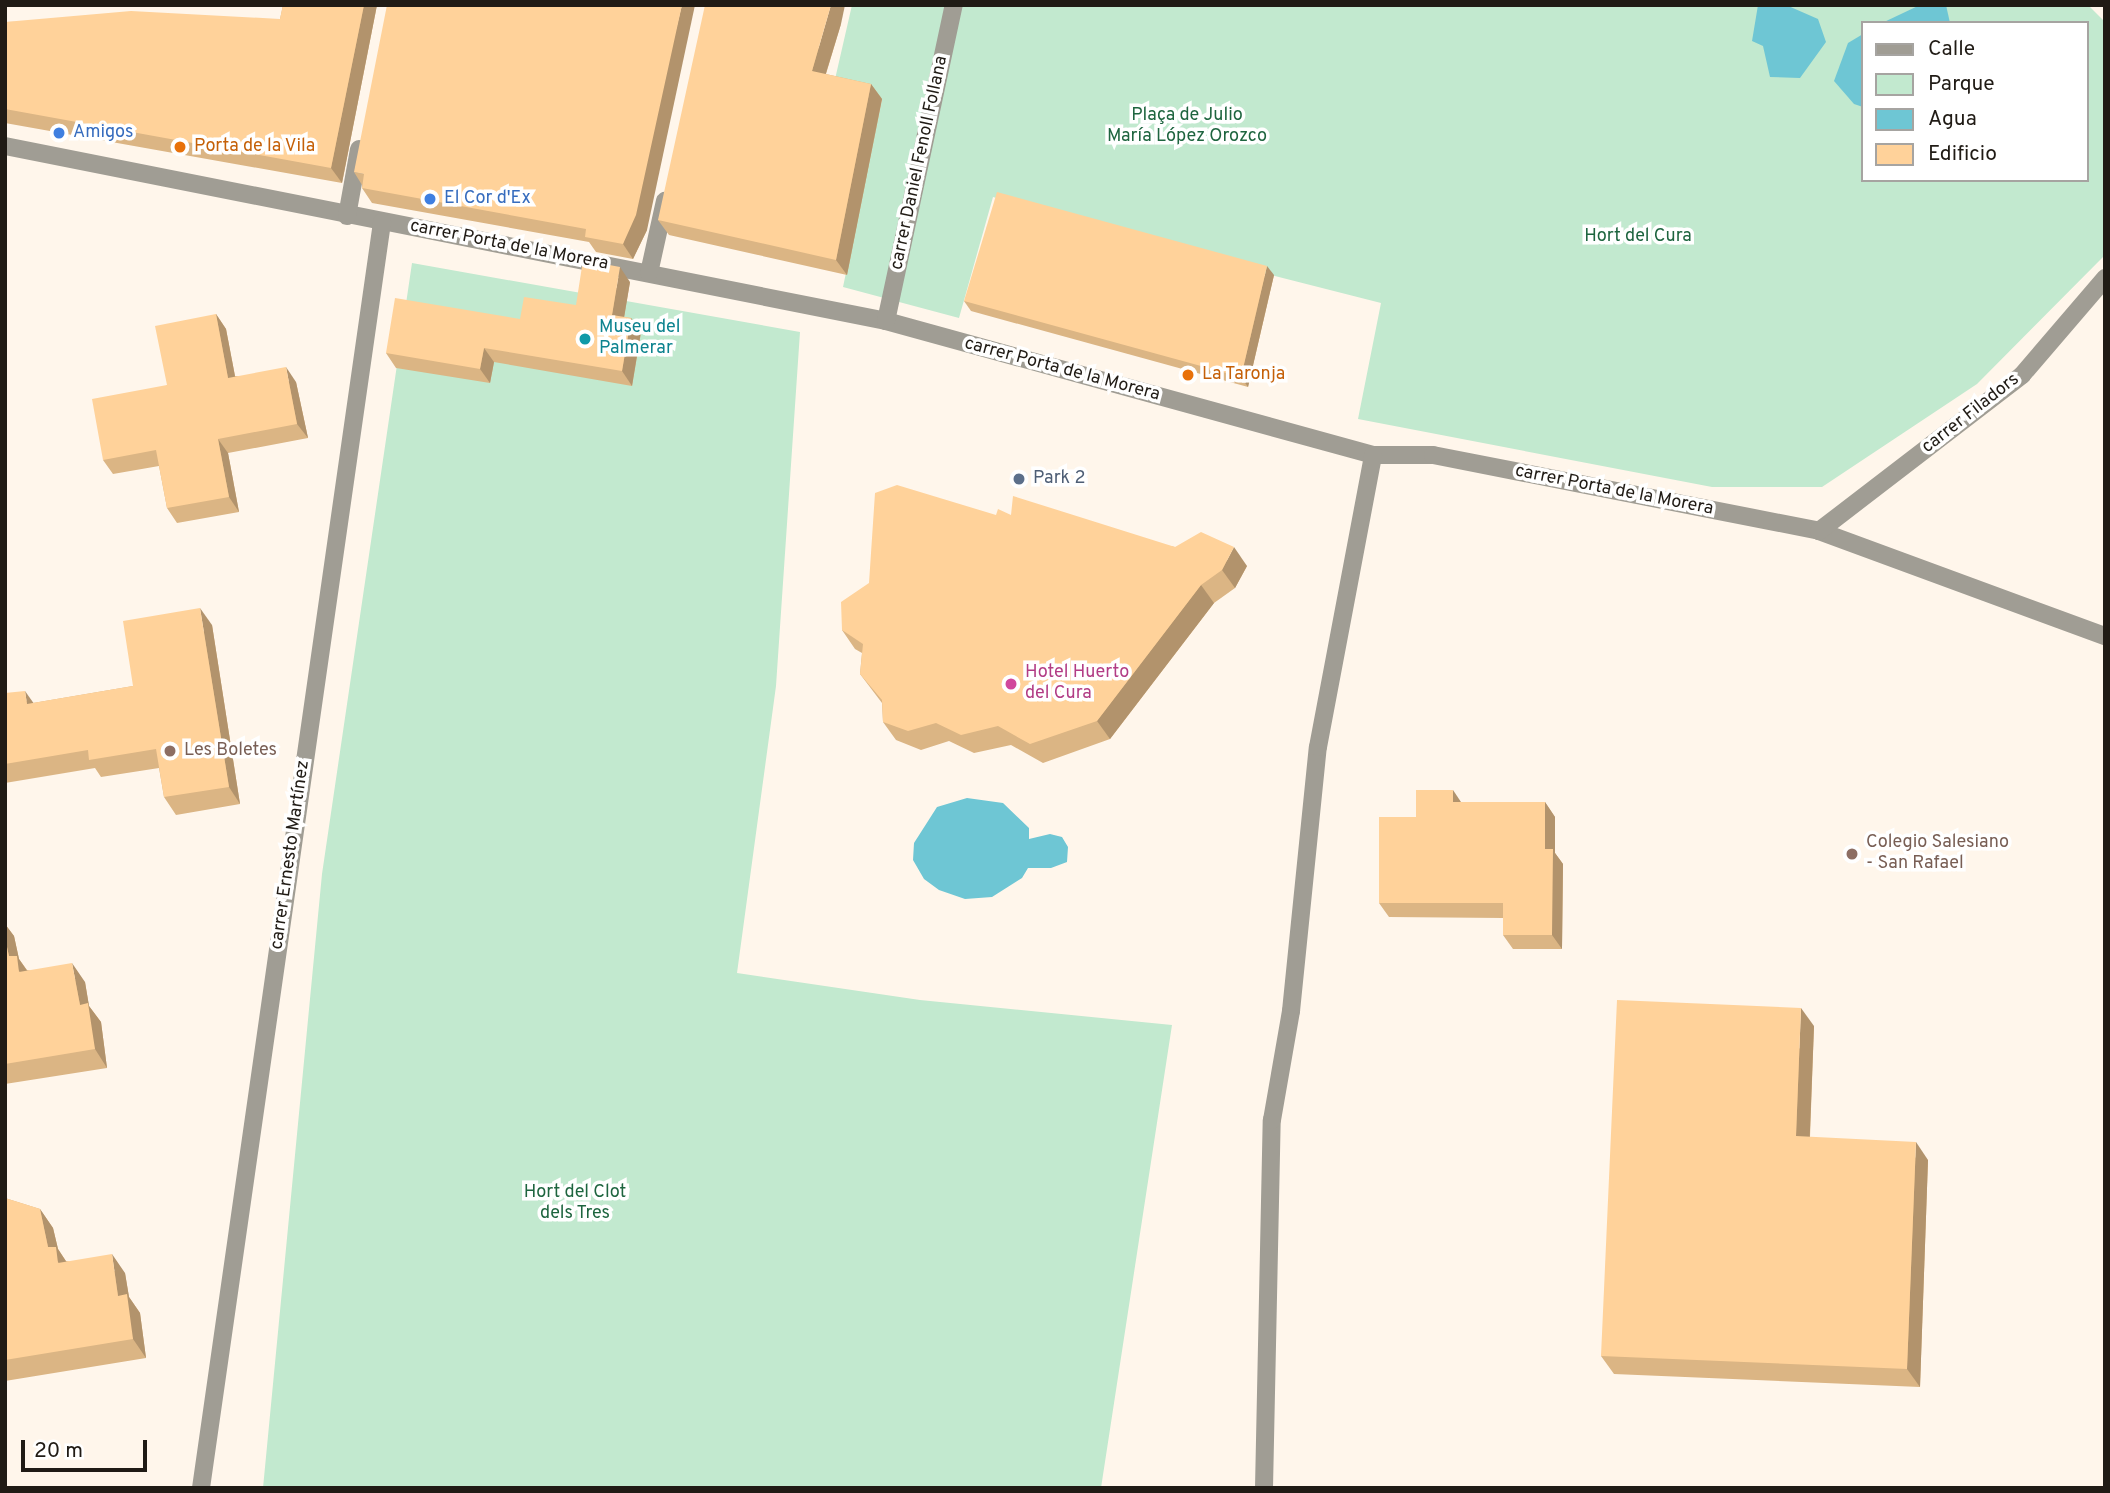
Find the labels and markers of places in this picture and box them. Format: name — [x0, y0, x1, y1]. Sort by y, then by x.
place label: Amigos — [73, 122, 133, 144]
marker: Amigos — [51, 125, 67, 141]
place label: Porta de la Vila — [194, 136, 316, 158]
marker: Porta de la Vila — [172, 139, 188, 155]
place label: El Cor d'Ex — [444, 188, 531, 210]
marker: El Cor d'Ex — [422, 191, 438, 207]
place label: Museu del Palmerar — [599, 318, 680, 360]
marker: Museu del Palmerar — [577, 331, 593, 347]
place label: La Taronja — [1202, 364, 1286, 386]
marker: La Taronja — [1180, 367, 1196, 383]
place label: Park 2 — [1033, 468, 1085, 490]
marker: Park 2 — [1011, 471, 1027, 487]
place label: Hotel Huerto del Cura — [1025, 663, 1129, 706]
marker: Hotel Huerto del Cura — [1003, 676, 1019, 692]
place label: Les Boletes — [184, 740, 277, 762]
marker: Les Boletes — [162, 743, 178, 759]
place label: Colegio Salesiano - San Rafael — [1866, 833, 2009, 876]
marker: Colegio Salesiano - San Rafael — [1844, 846, 1860, 862]

